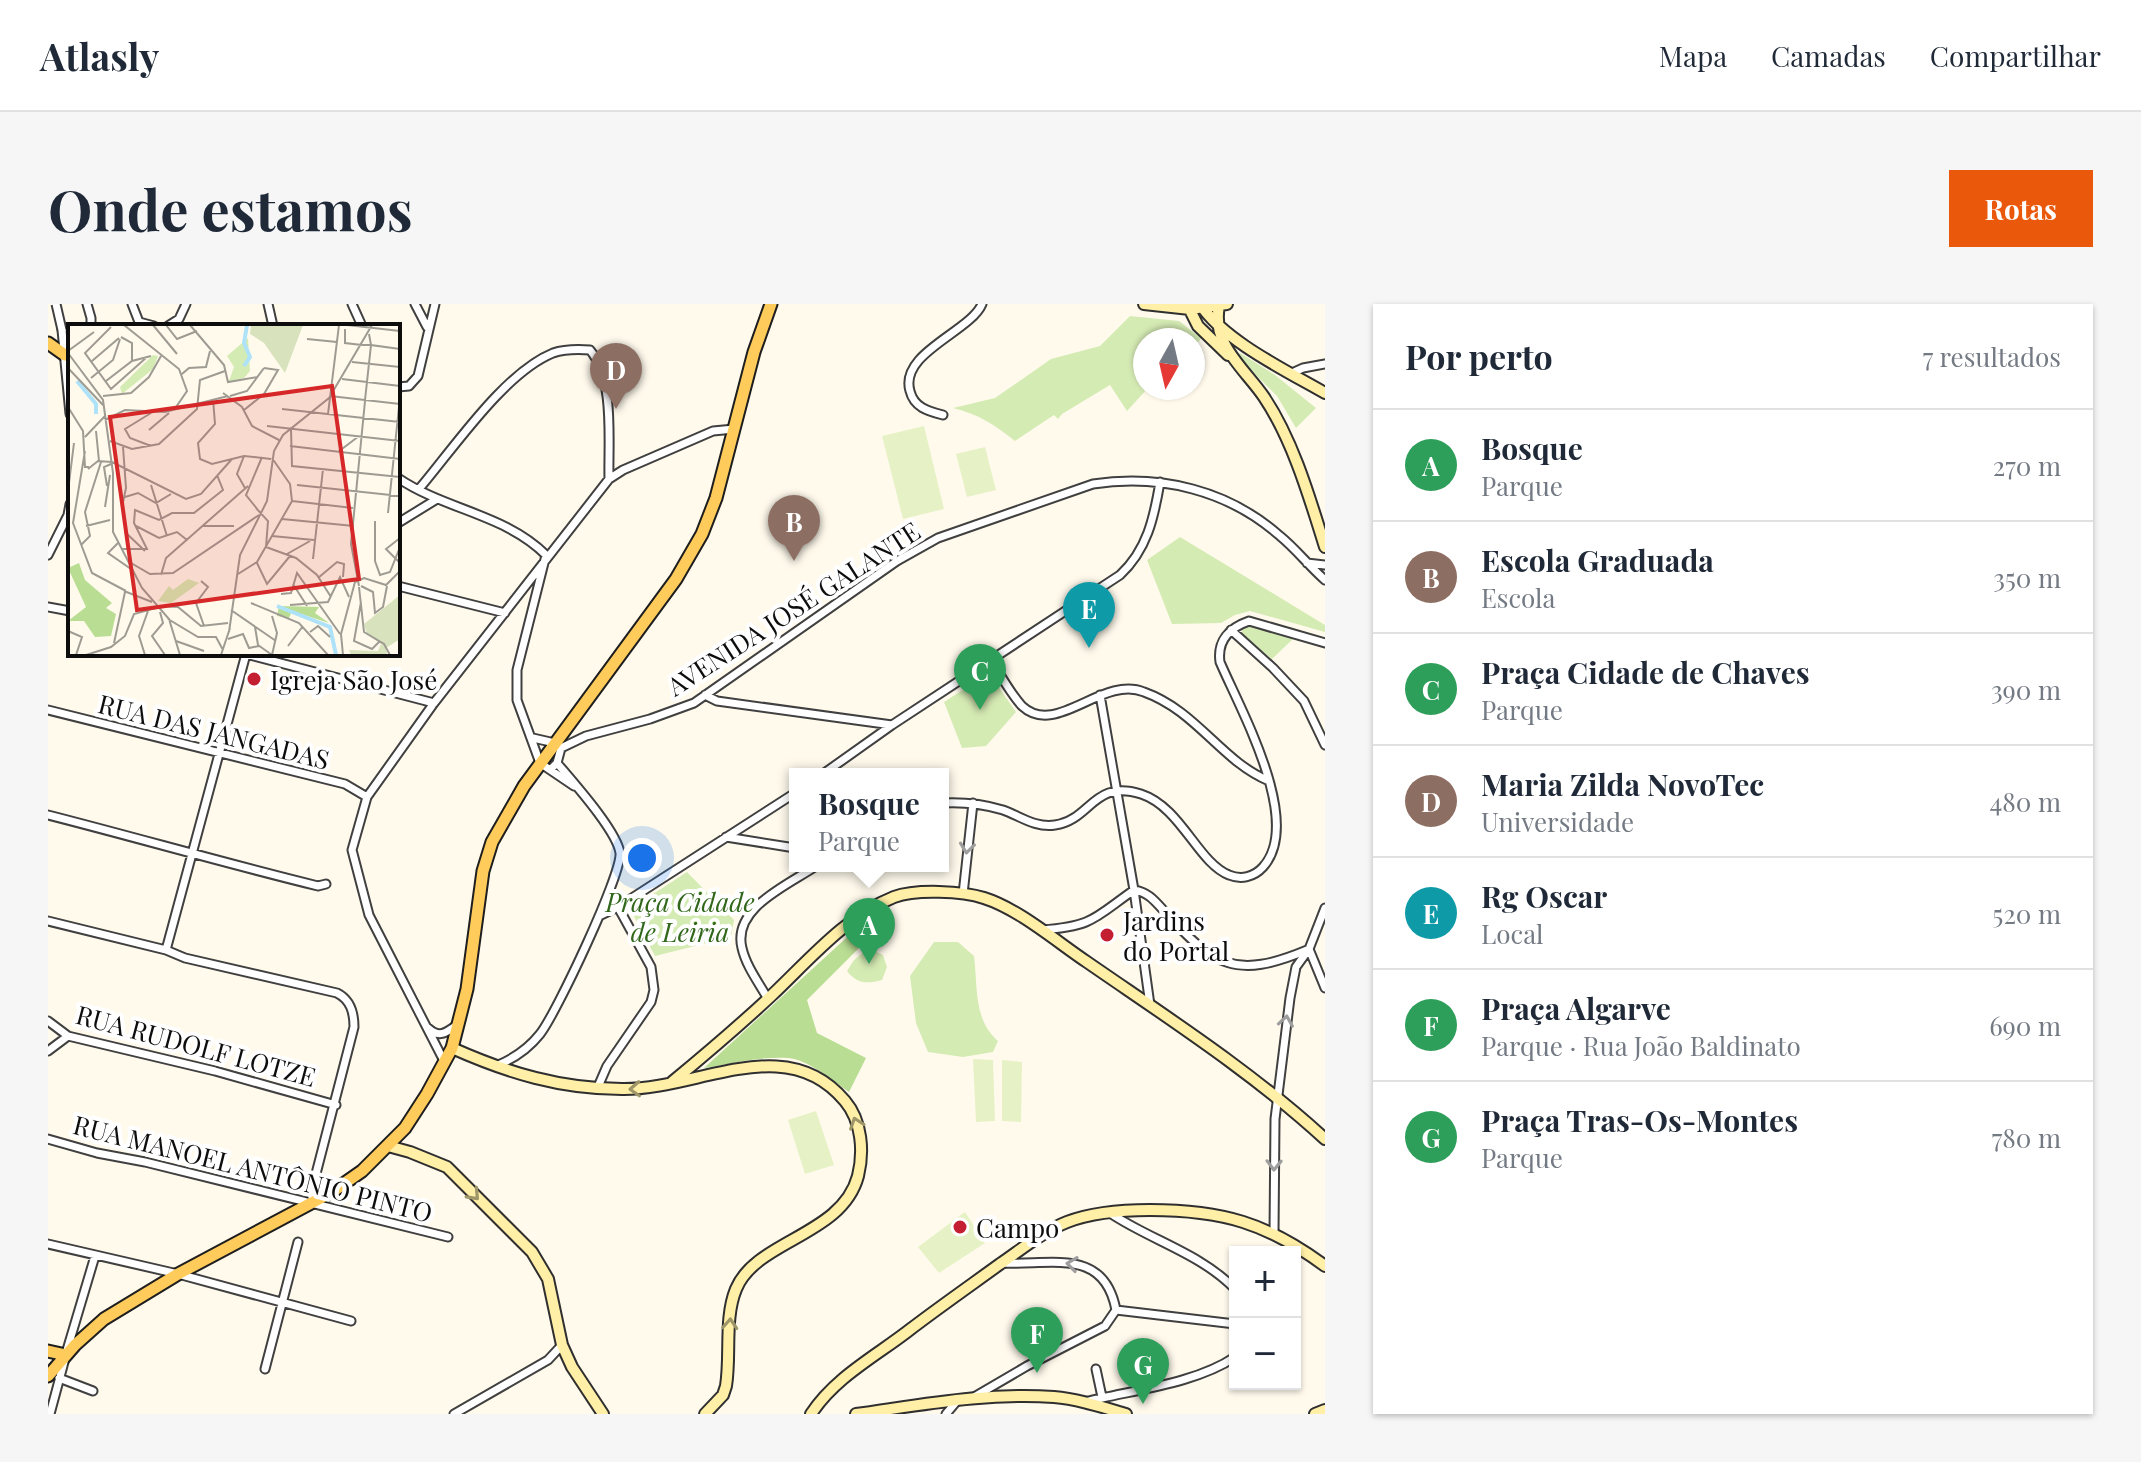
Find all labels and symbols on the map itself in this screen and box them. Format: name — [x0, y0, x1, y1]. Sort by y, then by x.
inset map — [68, 324, 400, 656]
north arrow — [1133, 328, 1205, 400]
pin: D — [590, 343, 642, 409]
pin: B — [768, 495, 820, 561]
street label: AVENIDA JOSÉ GALANTE — [659, 513, 926, 704]
pin: E — [1063, 582, 1115, 648]
pin: C — [954, 644, 1006, 710]
place label: Igreja São José — [270, 662, 437, 697]
marker: Igreja São José — [245, 670, 263, 688]
street label: RUA DAS JANGADAS — [95, 685, 333, 777]
your location — [622, 838, 662, 878]
one-way arrow — [959, 841, 976, 855]
park label: Praça Cidade de Leiria — [604, 884, 755, 949]
pin: A — [843, 898, 895, 964]
place label: Jardins do Portal — [1122, 903, 1229, 968]
marker: Jardins do Portal — [1098, 926, 1116, 944]
street label: RUA RUDOLF LOTZE — [72, 996, 320, 1094]
one-way arrow — [1277, 1014, 1294, 1027]
one-way arrow — [628, 1080, 641, 1097]
street label: RUA MANOEL ANTÔNIO PINTO — [70, 1106, 436, 1230]
one-way arrow — [849, 1117, 865, 1131]
one-way arrow — [1265, 1159, 1283, 1172]
one-way arrow — [464, 1186, 479, 1200]
place label: Campo — [976, 1210, 1059, 1245]
marker: Campo — [951, 1218, 969, 1236]
one-way arrow — [1065, 1255, 1078, 1272]
pin: F — [1011, 1307, 1063, 1373]
one-way arrow — [721, 1317, 738, 1330]
pin: G — [1117, 1338, 1169, 1404]

